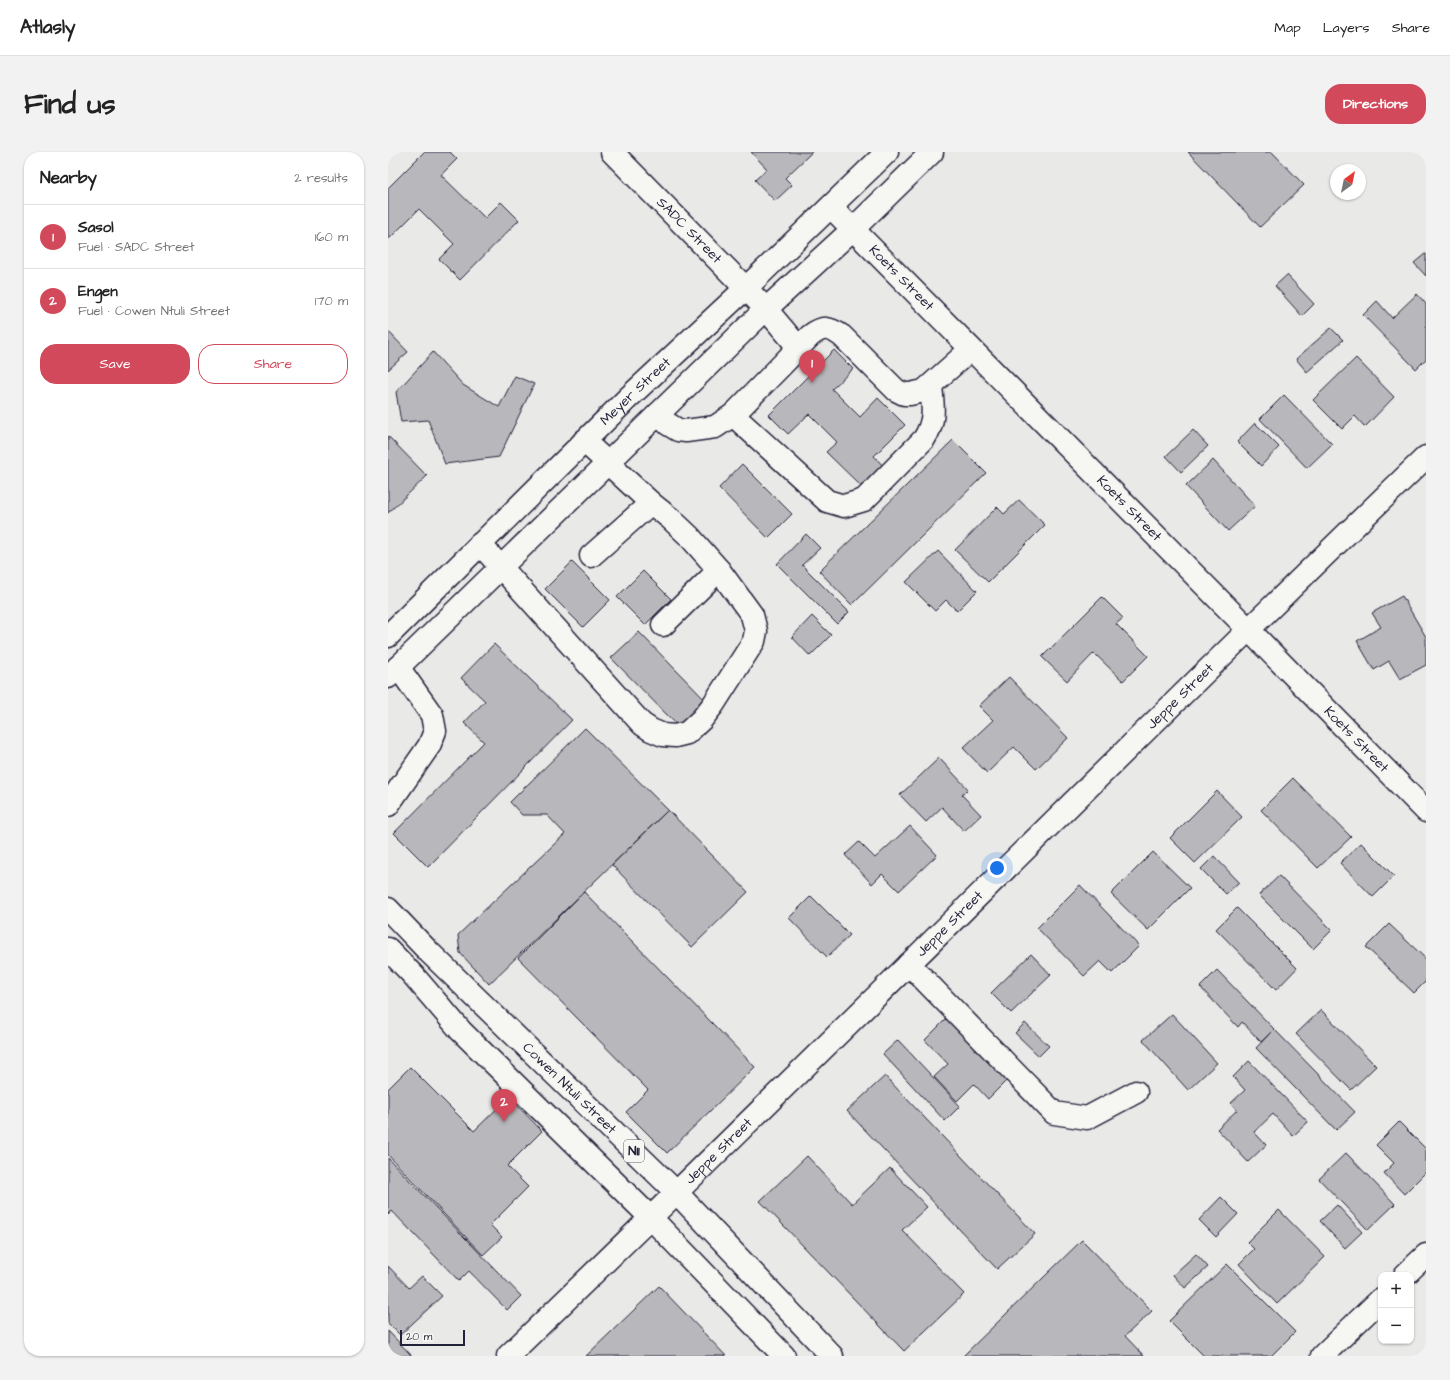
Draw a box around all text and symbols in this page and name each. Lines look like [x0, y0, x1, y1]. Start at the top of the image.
text: Atlasly [20, 14, 75, 41]
text: Map [1274, 18, 1301, 38]
text: Layers [1323, 18, 1370, 38]
text: Share [1392, 18, 1430, 38]
button: Directions [1325, 84, 1426, 124]
text: Find us [24, 85, 115, 124]
north arrow [1330, 164, 1366, 200]
text: Nearby [40, 166, 97, 190]
text: 2 results [294, 169, 348, 187]
street label: SADC Street [652, 193, 726, 268]
text: Sasol [78, 217, 114, 238]
text: 1 [52, 228, 54, 246]
text: 160 m [315, 228, 348, 246]
text: Fuel · SADC Street [78, 238, 195, 256]
street label: Koets Street [864, 241, 939, 316]
text: Engen [78, 281, 118, 302]
text: 2 [49, 292, 57, 310]
text: 170 m [315, 292, 348, 310]
text: Fuel · Cowen Ntuli Street [78, 302, 230, 320]
button: Save [40, 344, 190, 384]
button: Share [198, 344, 348, 384]
pin: 1 [799, 350, 825, 383]
street label: Meyer Street [596, 353, 676, 430]
street label: Koets Street [1092, 471, 1166, 546]
street label: Jeppe Street [1142, 658, 1219, 734]
street label: Koets Street [1319, 702, 1393, 777]
your location [987, 858, 1007, 878]
street label: Jeppe Street [912, 886, 988, 962]
street label: Cowen Ntuli Street [518, 1038, 621, 1139]
pin: 2 [491, 1089, 517, 1122]
street label: Jeppe Street [681, 1113, 757, 1189]
road number: N11 [624, 1140, 644, 1162]
map controls [1378, 1272, 1414, 1344]
button: + [1378, 1272, 1414, 1308]
button: − [1378, 1308, 1414, 1344]
scale bar [400, 1328, 465, 1347]
text: 20 m [406, 1329, 432, 1344]

